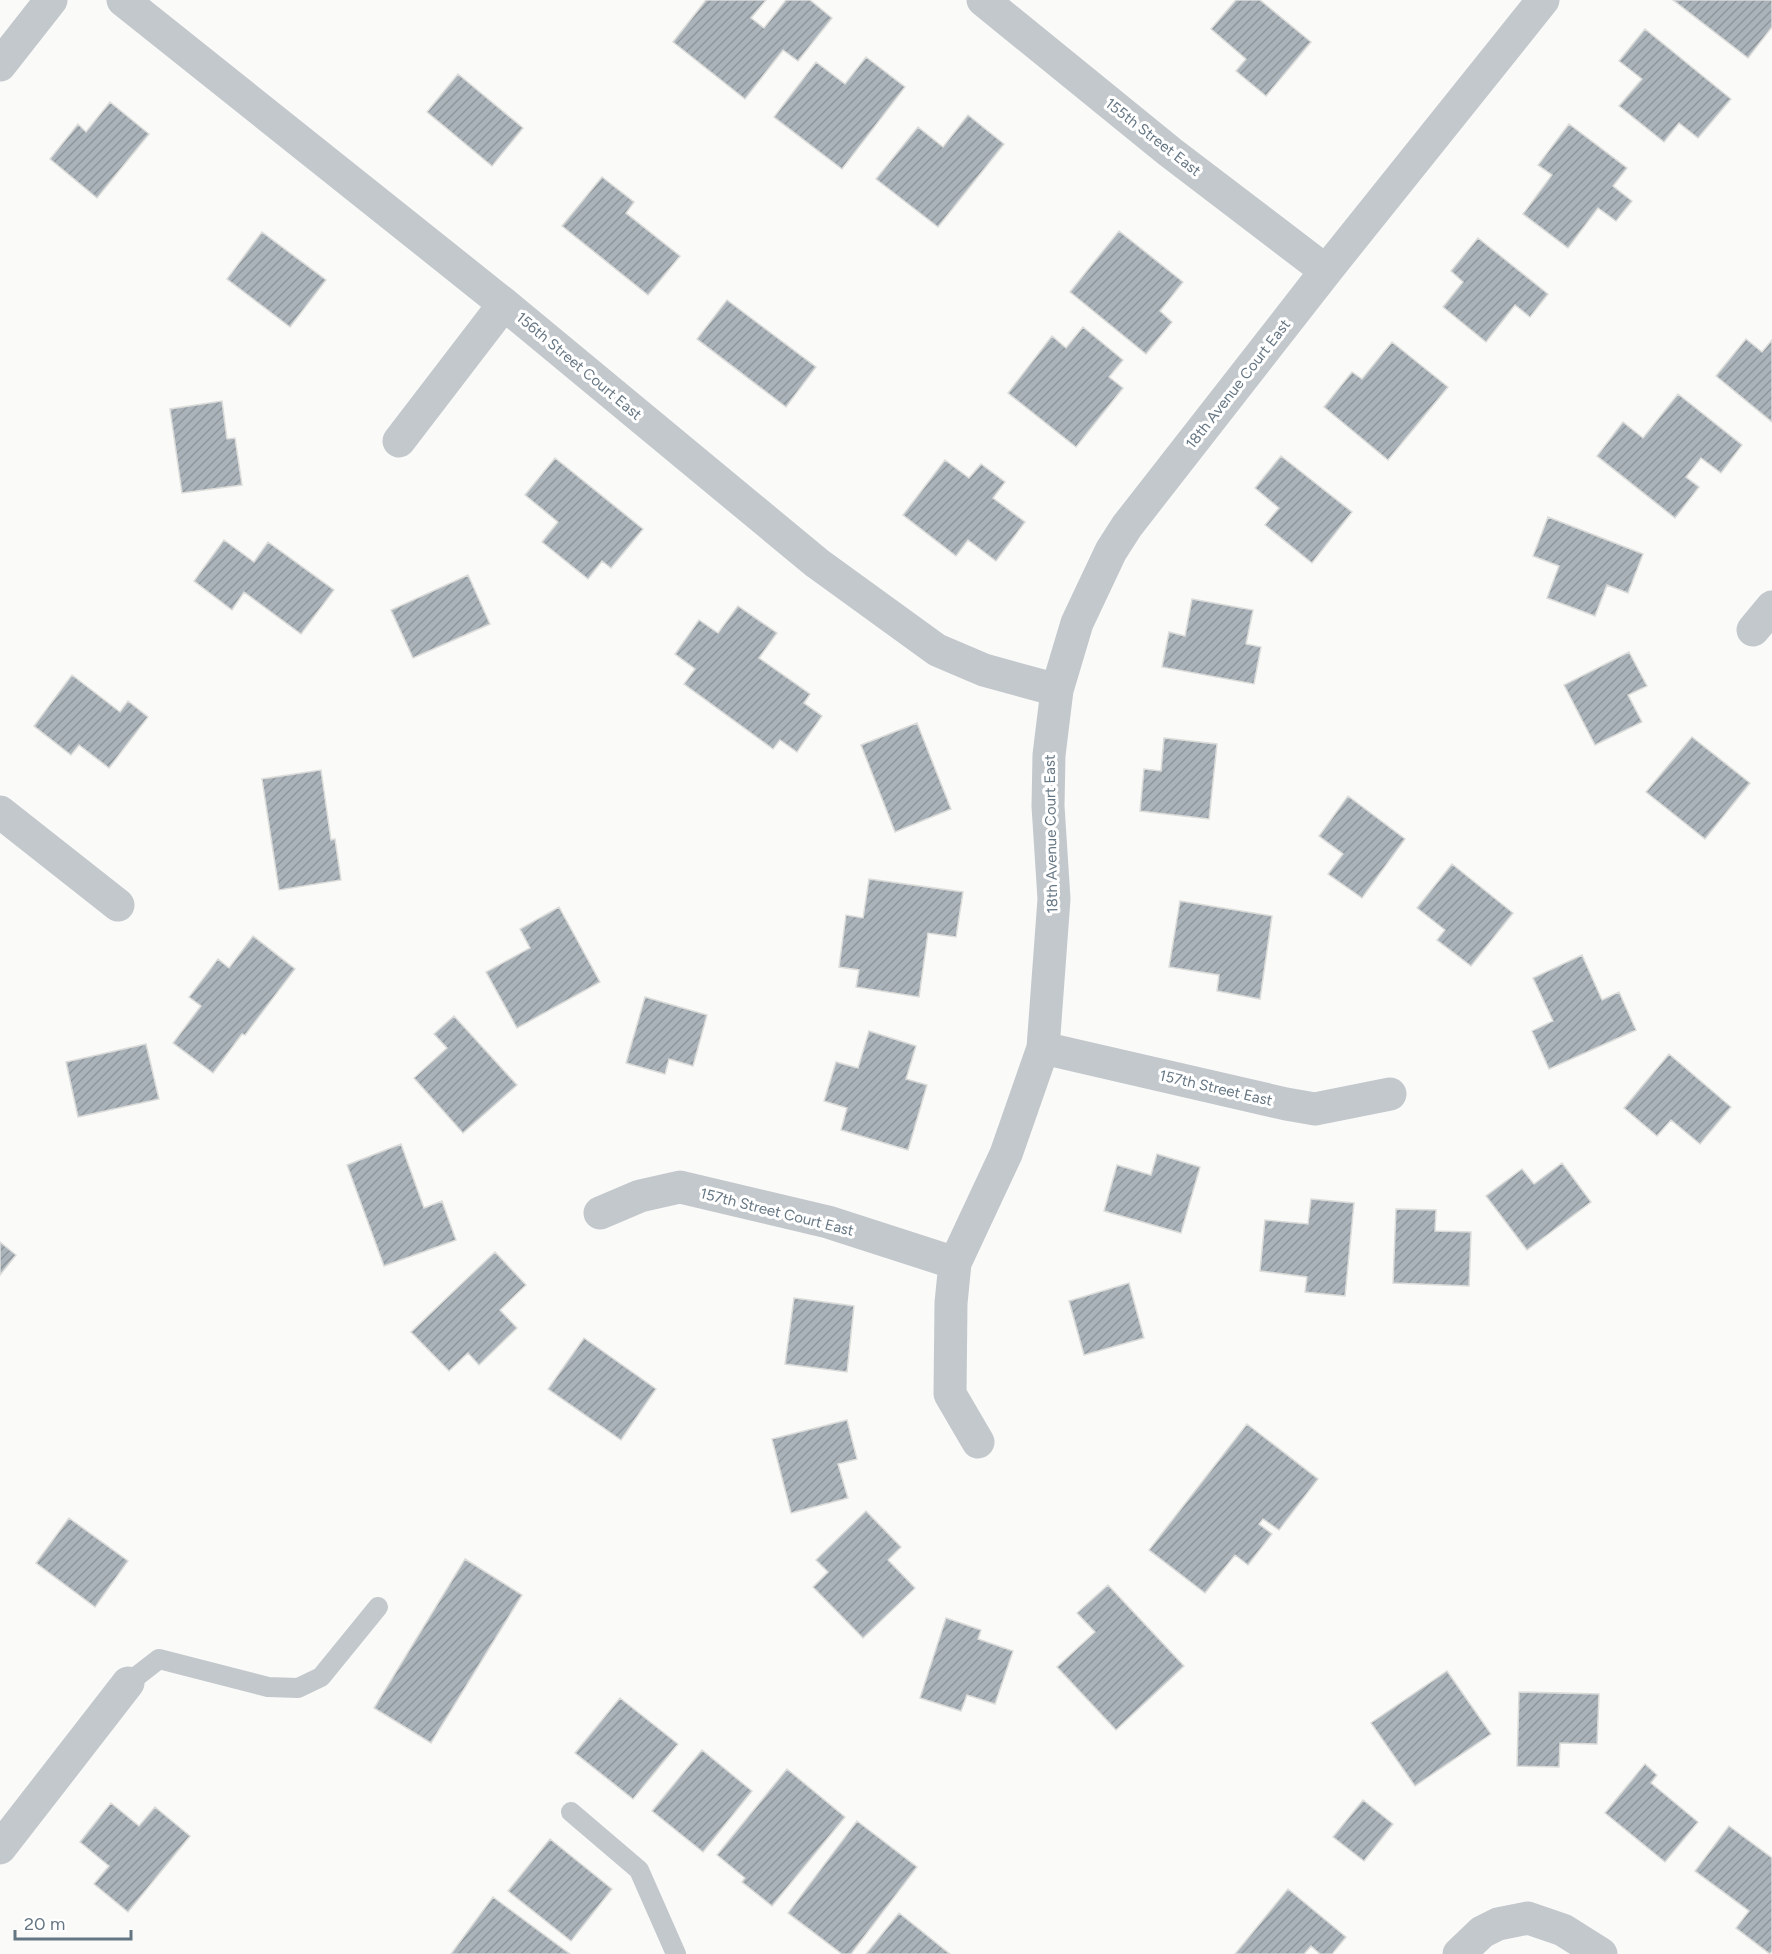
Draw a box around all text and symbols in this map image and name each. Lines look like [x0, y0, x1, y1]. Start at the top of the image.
street label: 155th Street East [1102, 94, 1205, 180]
street label: 156th Street Court East [513, 308, 646, 424]
street label: 18th Avenue Court East [1182, 316, 1294, 452]
street label: 18th Avenue Court East [1041, 754, 1061, 914]
street label: 157th Street East [1158, 1066, 1275, 1110]
street label: 157th Street Court East [698, 1184, 856, 1240]
scale bar [15, 1903, 130, 1941]
text: 20 m [24, 1913, 65, 1935]

